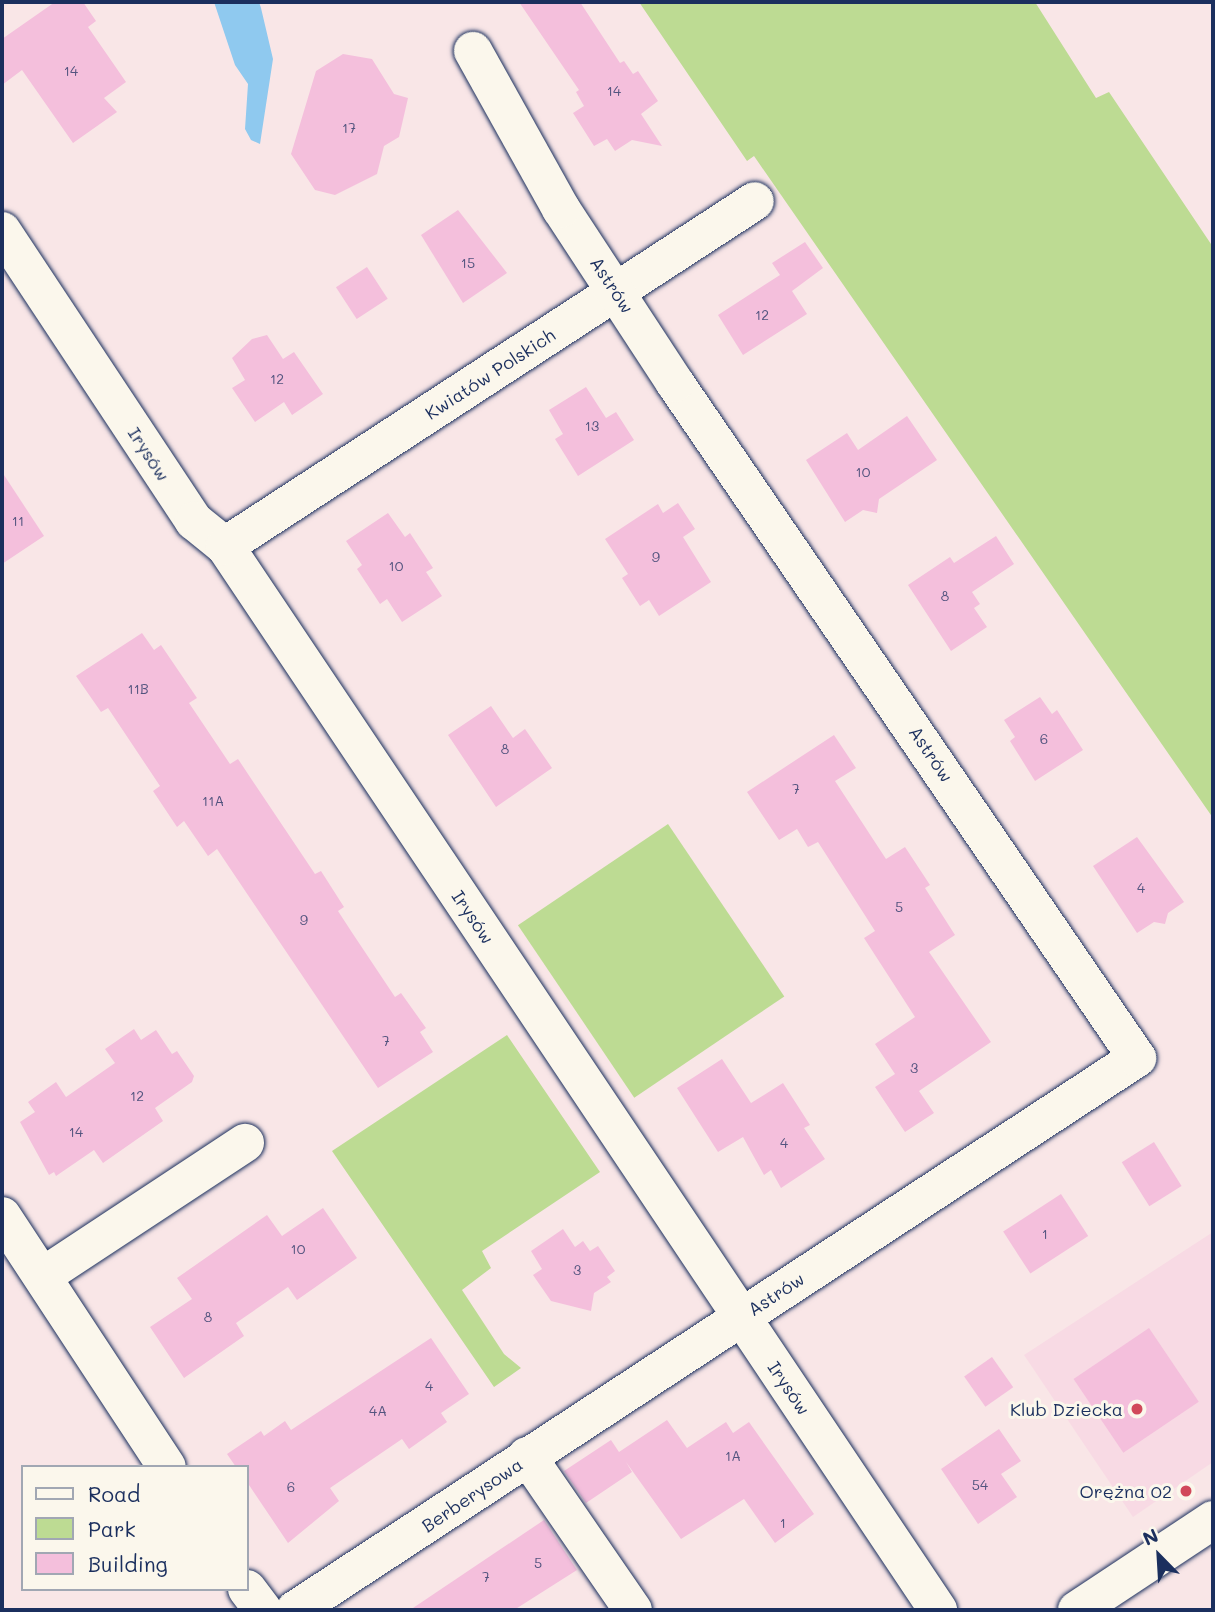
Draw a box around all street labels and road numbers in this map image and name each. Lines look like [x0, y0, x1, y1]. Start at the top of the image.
street label: Astrów [586, 253, 638, 317]
street label: Kwiatów Polskich [421, 324, 559, 424]
street label: Irysów [124, 423, 174, 485]
street label: Astrów [904, 722, 958, 786]
street label: Irysów [447, 886, 499, 948]
street label: Astrów [744, 1268, 808, 1320]
street label: Irysów [763, 1357, 815, 1419]
street label: Berberysowa [417, 1453, 527, 1537]

